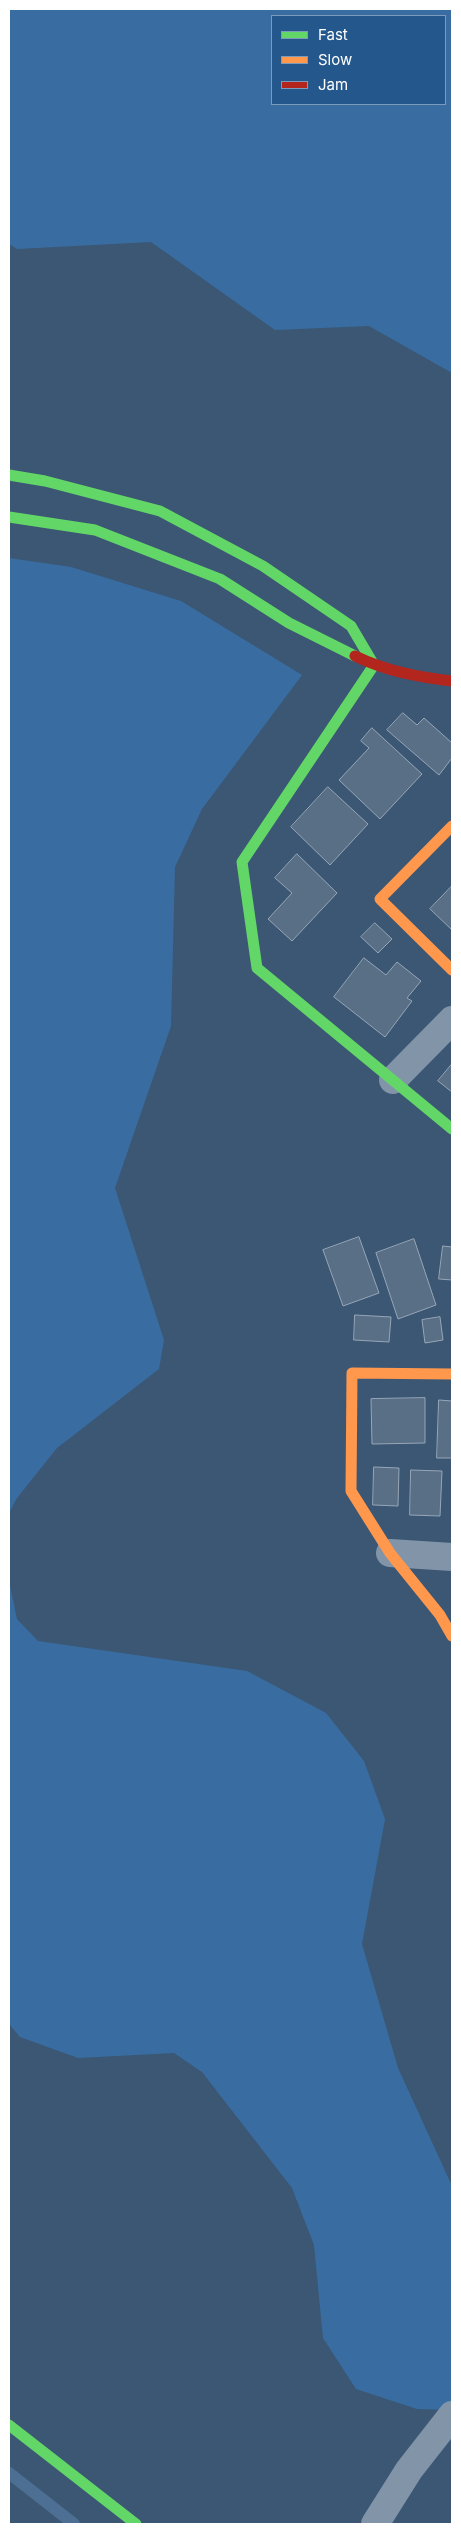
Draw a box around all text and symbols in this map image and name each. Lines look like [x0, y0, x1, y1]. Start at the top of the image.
legend [271, 15, 446, 105]
text: Fast [318, 25, 348, 44]
text: Slow [318, 50, 352, 69]
text: Jam [318, 75, 348, 94]

